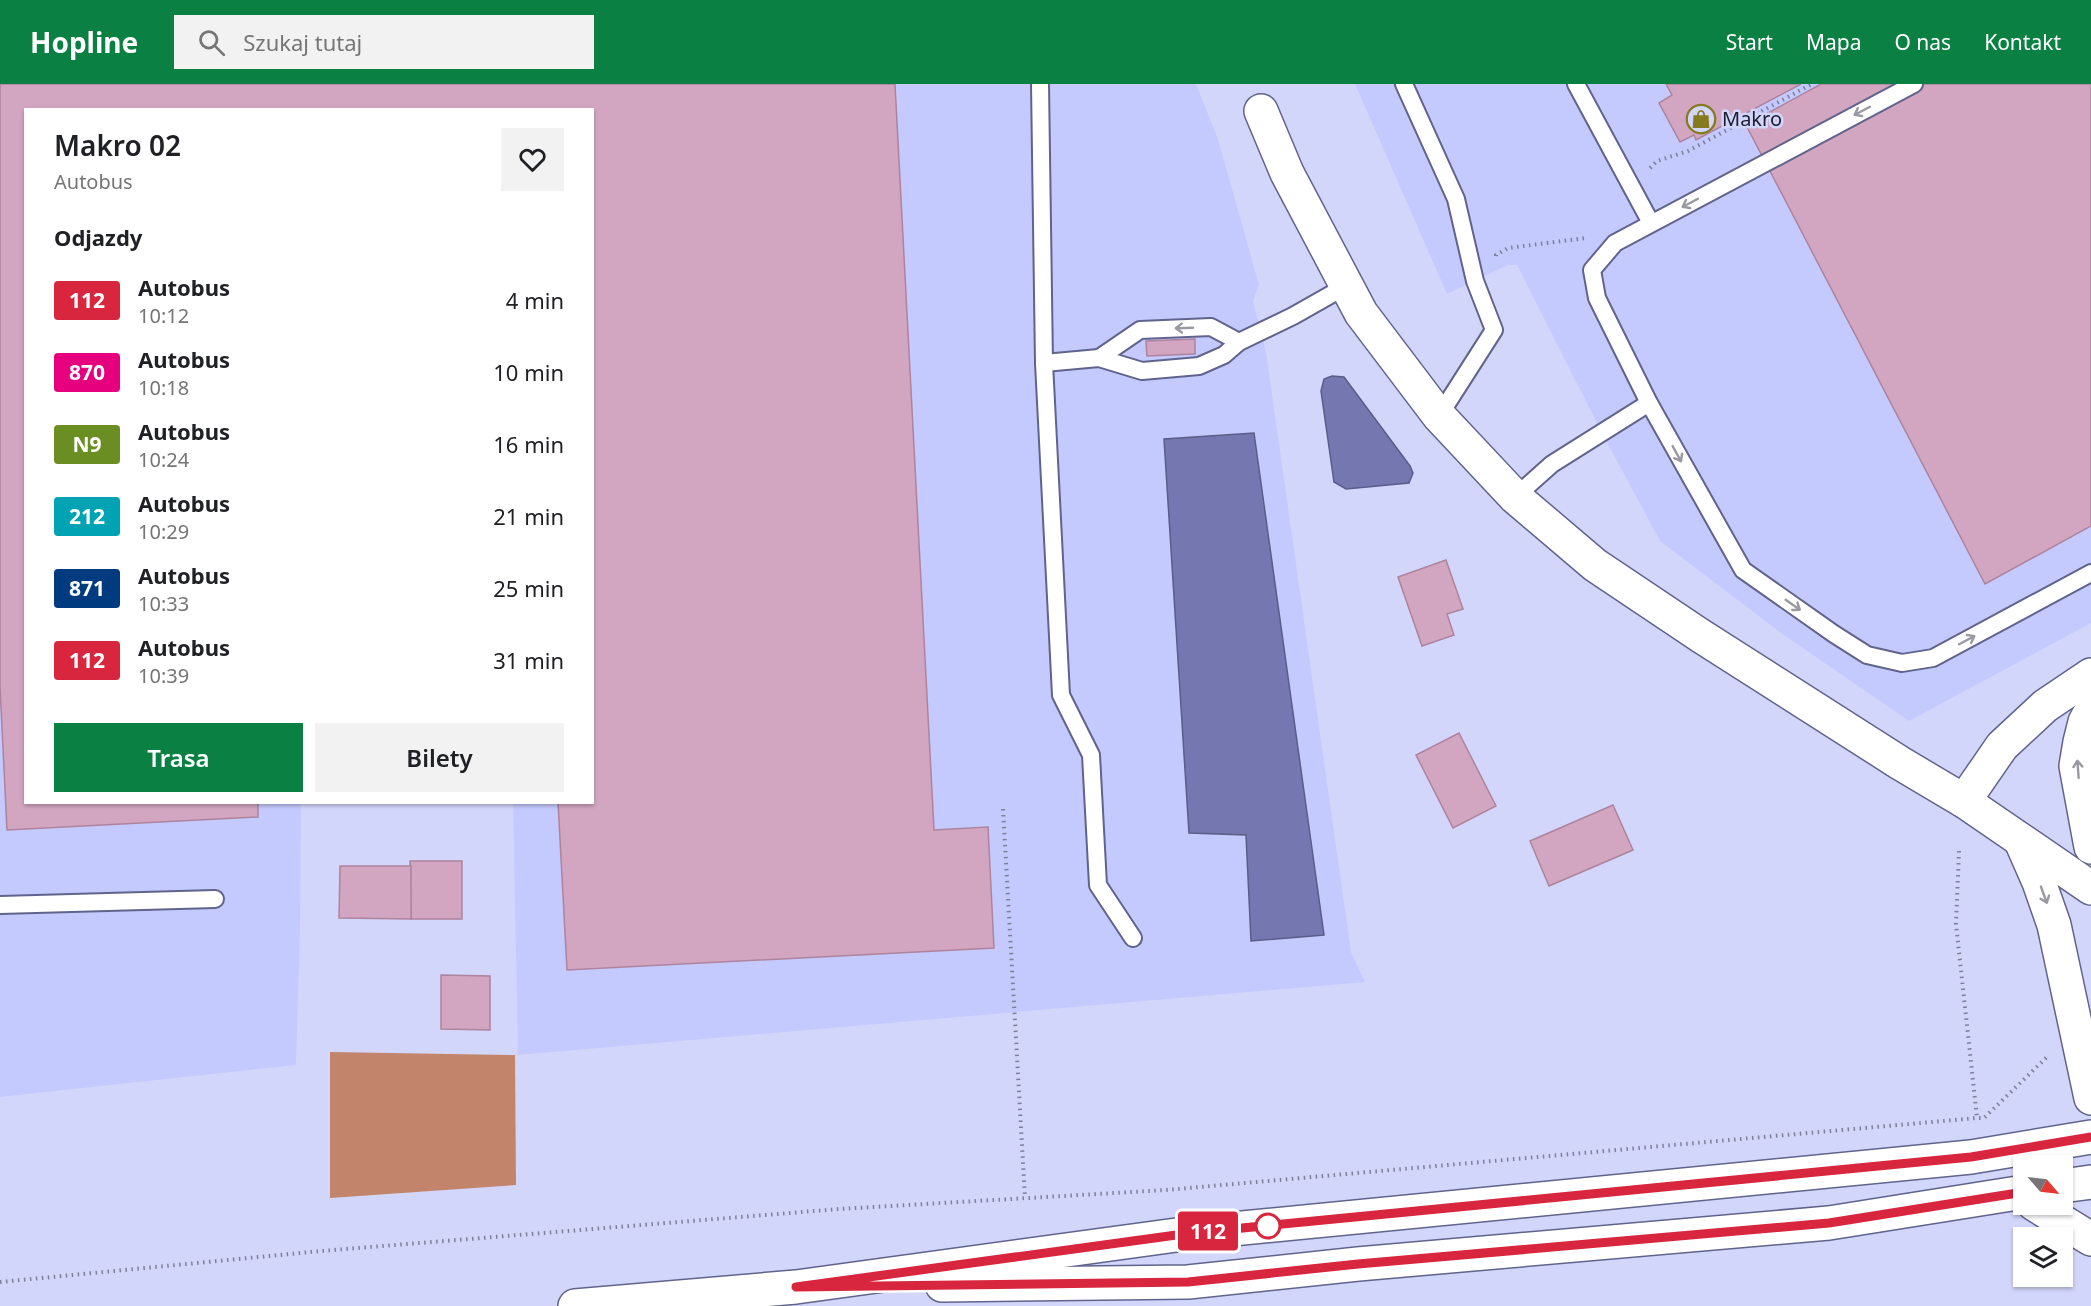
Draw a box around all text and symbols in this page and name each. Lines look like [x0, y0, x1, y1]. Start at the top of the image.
search box [174, 15, 594, 69]
text: Hopline [30, 23, 138, 61]
icon: search [195, 26, 228, 59]
text: Szukaj tutaj [243, 27, 362, 57]
text: Start [1726, 28, 1773, 56]
text: Mapa [1806, 28, 1861, 56]
text: O nas [1894, 28, 1951, 56]
text: Kontakt [1984, 28, 2061, 56]
shop icon: Makro [1685, 103, 1717, 135]
place label: Makro [1722, 105, 1782, 132]
one-way arrow [1853, 106, 1871, 118]
text: Makro 02 [54, 126, 181, 164]
button: heart [501, 128, 564, 191]
text: Autobus [54, 168, 133, 195]
one-way arrow [1681, 197, 1699, 209]
text: Odjazdy [54, 222, 142, 252]
text: Autobus [138, 272, 230, 302]
text: 4 min [506, 285, 564, 315]
text: 112 [69, 286, 105, 314]
text: 10:12 [138, 302, 189, 329]
one-way arrow [1174, 323, 1194, 334]
text: Autobus [138, 344, 230, 374]
text: 10 min [493, 357, 564, 387]
text: 870 [69, 358, 105, 386]
text: 10:18 [138, 374, 189, 401]
text: Autobus [138, 416, 230, 446]
text: 16 min [493, 429, 564, 459]
text: N9 [72, 430, 102, 458]
one-way arrow [1671, 445, 1683, 462]
text: 10:24 [138, 446, 189, 473]
text: Autobus [138, 488, 230, 518]
text: 21 min [493, 501, 564, 531]
text: 212 [69, 502, 105, 530]
text: 10:29 [138, 518, 189, 545]
text: Autobus [138, 560, 230, 590]
text: 25 min [493, 573, 564, 603]
text: 871 [69, 574, 105, 602]
text: 10:33 [138, 590, 189, 617]
one-way arrow [1785, 599, 1801, 611]
text: Autobus [138, 632, 230, 662]
one-way arrow [1958, 634, 1975, 646]
text: 31 min [493, 645, 564, 675]
text: 112 [69, 646, 105, 674]
text: 10:39 [138, 662, 189, 689]
button: Trasa [54, 723, 303, 792]
button: Bilety [315, 723, 564, 792]
one-way arrow [2072, 759, 2083, 779]
one-way arrow [2039, 885, 2050, 904]
north arrow [2013, 1155, 2073, 1215]
map controls [2013, 1155, 2073, 1287]
line badge: 112 [1174, 1212, 1242, 1250]
unlabelled marker [1255, 1213, 1281, 1239]
text: 112 [1190, 1217, 1226, 1245]
button: layers [2013, 1227, 2073, 1287]

